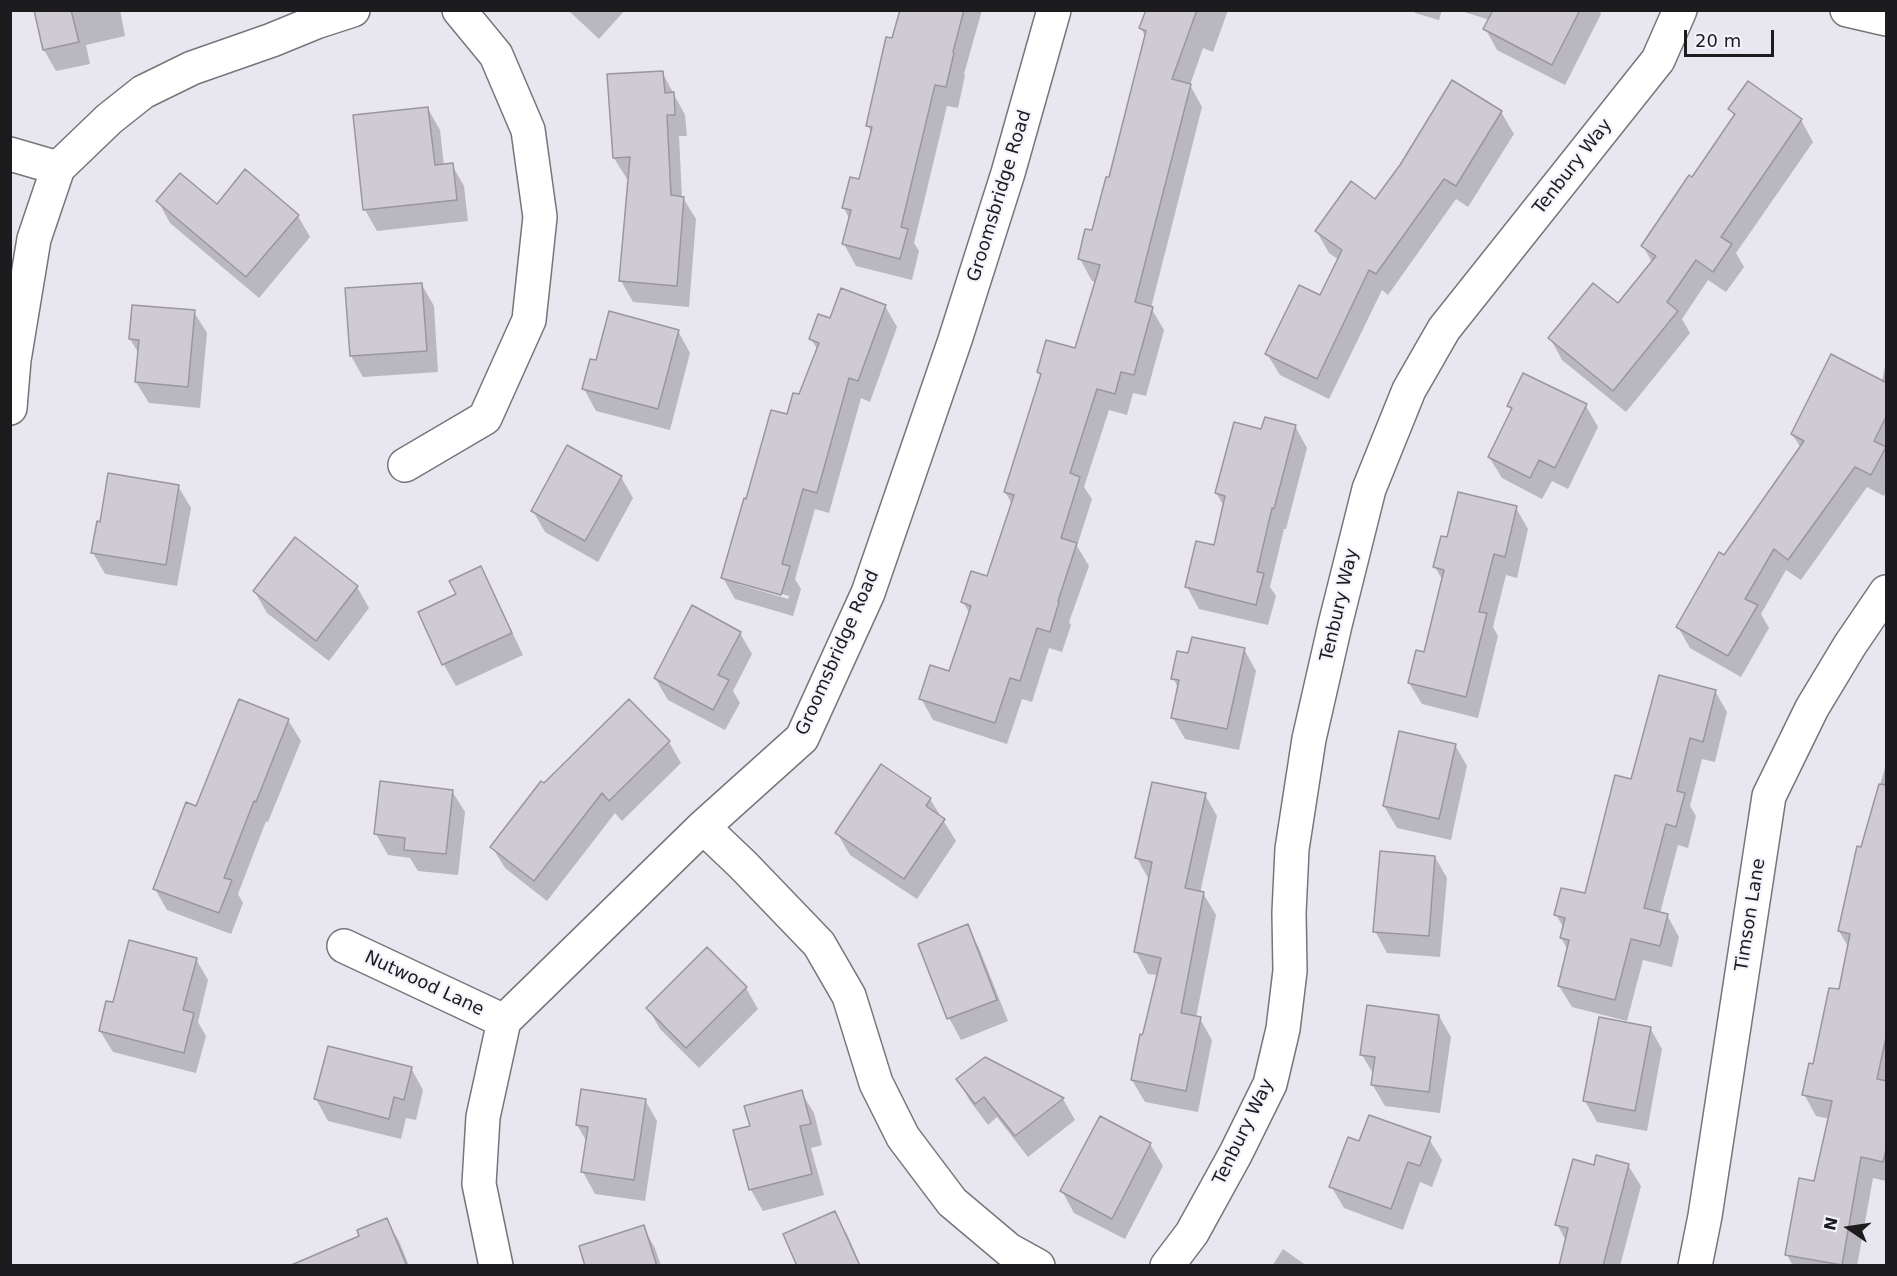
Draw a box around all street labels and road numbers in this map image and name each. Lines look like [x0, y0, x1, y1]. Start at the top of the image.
street label: Groomsbridge Road [964, 107, 1036, 285]
street label: Tenbury Way [1529, 115, 1617, 219]
street label: Tenbury Way [1317, 546, 1363, 664]
street label: Groomsbridge Road [792, 567, 884, 739]
street label: Timson Lane [1731, 857, 1771, 973]
street label: Nutwood Lane [361, 947, 487, 1021]
street label: Tenbury Way [1209, 1075, 1279, 1189]

